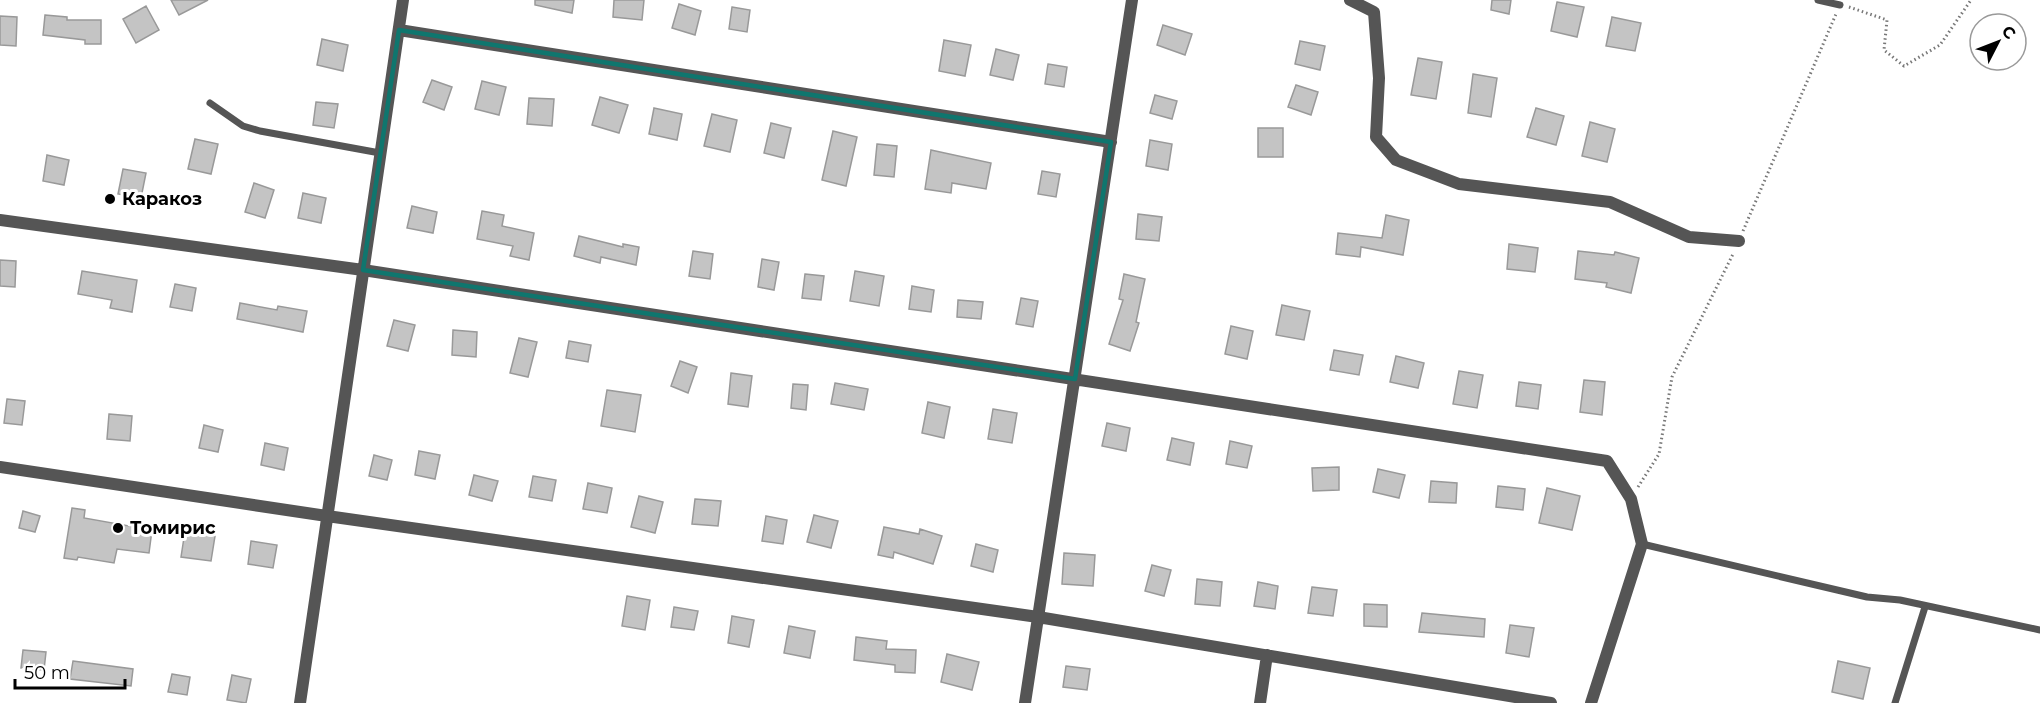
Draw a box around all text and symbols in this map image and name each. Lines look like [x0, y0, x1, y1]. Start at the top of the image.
north arrow [1968, 12, 2028, 72]
text: С [1998, 22, 2020, 43]
place label: Каракоз [122, 188, 202, 210]
marker: Каракоз [103, 192, 117, 206]
place label: Томирис [130, 517, 216, 539]
marker: Томирис [111, 521, 125, 535]
scale bar [15, 652, 124, 690]
text: 50 m [24, 662, 70, 684]

